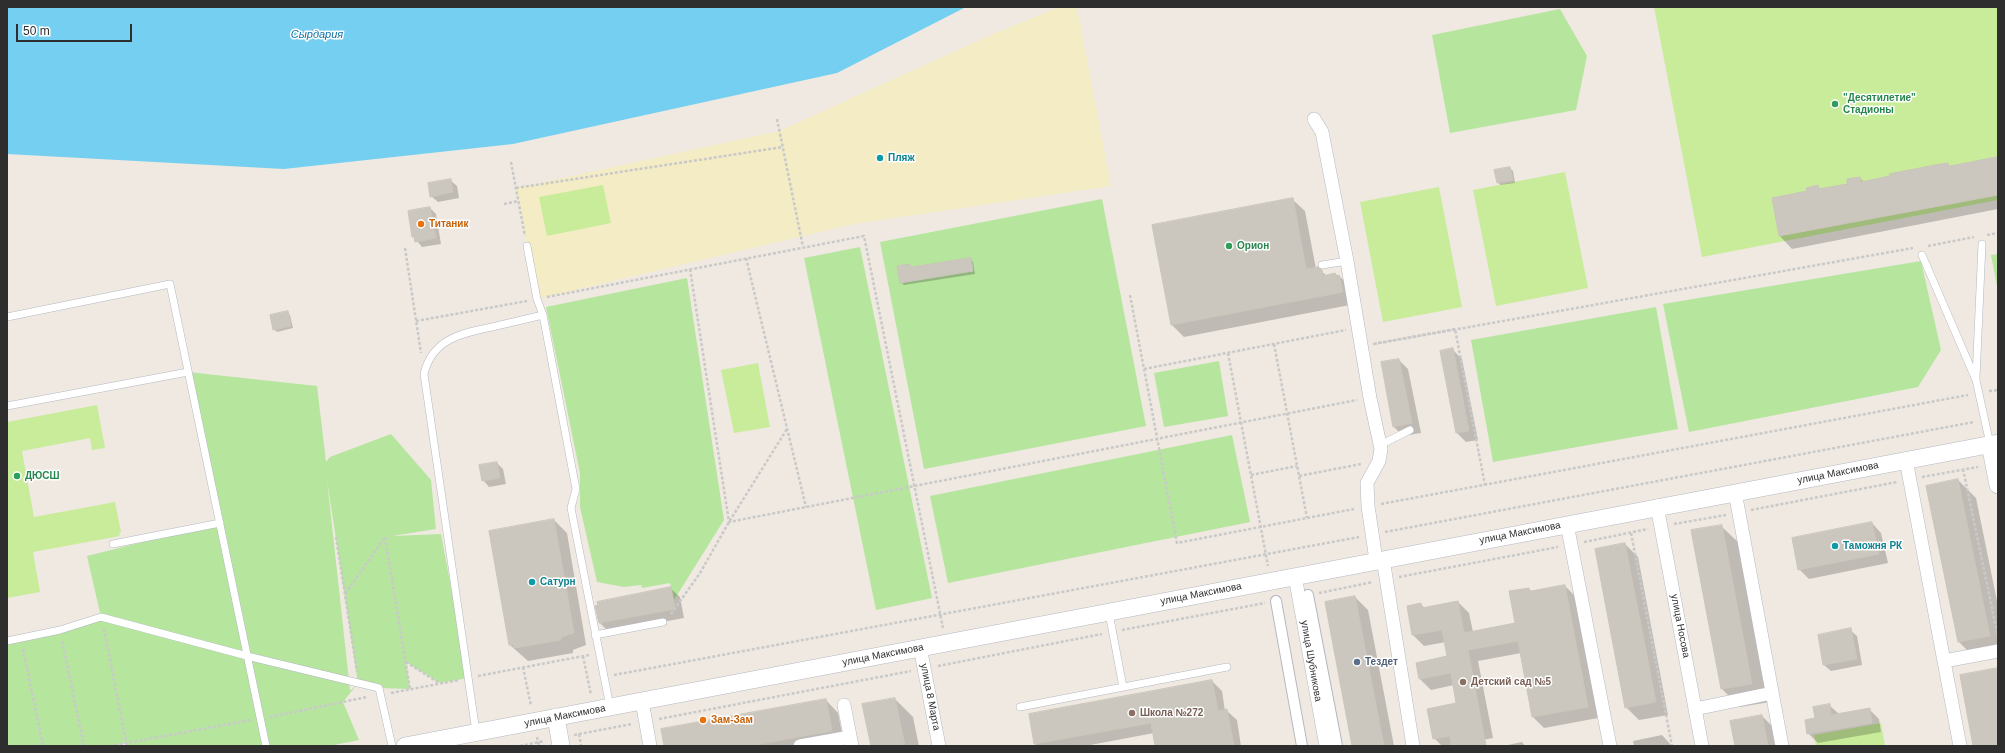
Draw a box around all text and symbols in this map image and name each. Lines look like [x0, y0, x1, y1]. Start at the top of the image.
scale bar [18, 16, 134, 42]
text: 50 m [23, 24, 50, 38]
water label: Сырдария [291, 28, 343, 42]
place label: "Десятилетие" Стадионы [1843, 92, 1916, 116]
marker: "Десятилетие" Стадионы [1830, 99, 1840, 109]
place label: Пляж [888, 152, 914, 164]
marker: Пляж [875, 153, 885, 163]
place label: Титаник [429, 218, 469, 230]
marker: Титаник [416, 219, 426, 229]
place label: Орион [1237, 240, 1269, 252]
marker: Орион [1224, 241, 1234, 251]
street label: улица Максимова [1796, 459, 1880, 487]
place label: ДЮСШ [25, 470, 60, 482]
marker: ДЮСШ [12, 471, 22, 481]
street label: улица Максимова [1478, 519, 1562, 547]
place label: Таможня РК [1843, 540, 1902, 552]
marker: Таможня РК [1830, 541, 1840, 551]
place label: Сатурн [540, 576, 576, 588]
marker: Сатурн [527, 577, 537, 587]
street label: улица Максимова [1159, 580, 1243, 608]
street label: улица Носова [1668, 593, 1692, 659]
street label: улица Шубникова [1298, 619, 1324, 703]
street label: улица Максимова [841, 641, 925, 669]
place label: Тездет [1365, 656, 1398, 668]
marker: Тездет [1352, 657, 1362, 667]
street label: улица 8 Марта [918, 662, 942, 732]
place label: Детский сад №5 [1471, 676, 1551, 688]
marker: Детский сад №5 [1458, 677, 1468, 687]
street label: улица Максимова [523, 702, 607, 730]
place label: Школа №272 [1140, 707, 1203, 719]
marker: Школа №272 [1127, 708, 1137, 718]
place label: Зам-Зам [711, 714, 753, 726]
marker: Зам-Зам [698, 715, 708, 725]

